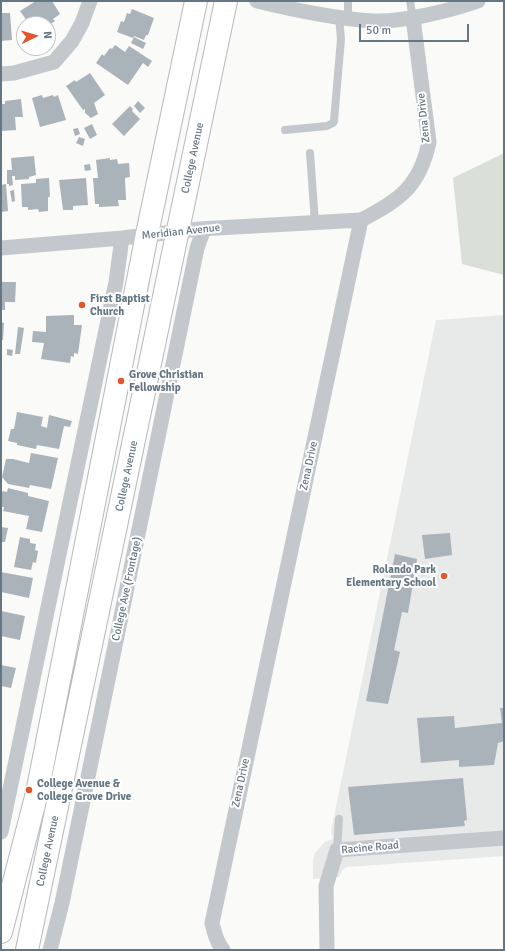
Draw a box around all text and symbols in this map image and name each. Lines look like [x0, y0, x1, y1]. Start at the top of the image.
north arrow [16, 16, 56, 56]
scale bar [361, 16, 471, 42]
text: 50 m [366, 23, 391, 38]
text: N [41, 31, 54, 39]
street label: Zena Drive [415, 92, 433, 144]
street label: College Avenue [179, 121, 207, 195]
street label: Meridian Avenue [141, 221, 221, 243]
place label: First Baptist Church [90, 292, 150, 318]
marker: First Baptist Church [77, 300, 87, 310]
place label: Grove Christian Fellowship [129, 368, 204, 394]
marker: Grove Christian Fellowship [116, 376, 126, 386]
street label: College Avenue [113, 439, 141, 513]
street label: Zena Drive [297, 440, 321, 492]
street label: College Ave (Frontage) [110, 536, 144, 642]
place label: Rolando Park Elementary School [346, 563, 436, 589]
marker: Rolando Park Elementary School [439, 571, 449, 581]
street label: Zena Drive [229, 757, 253, 809]
place label: College Avenue & College Grove Drive [37, 777, 131, 803]
marker: College Avenue & College Grove Drive [24, 785, 34, 795]
street label: College Avenue [34, 814, 62, 888]
street label: Racine Road [341, 839, 399, 857]

